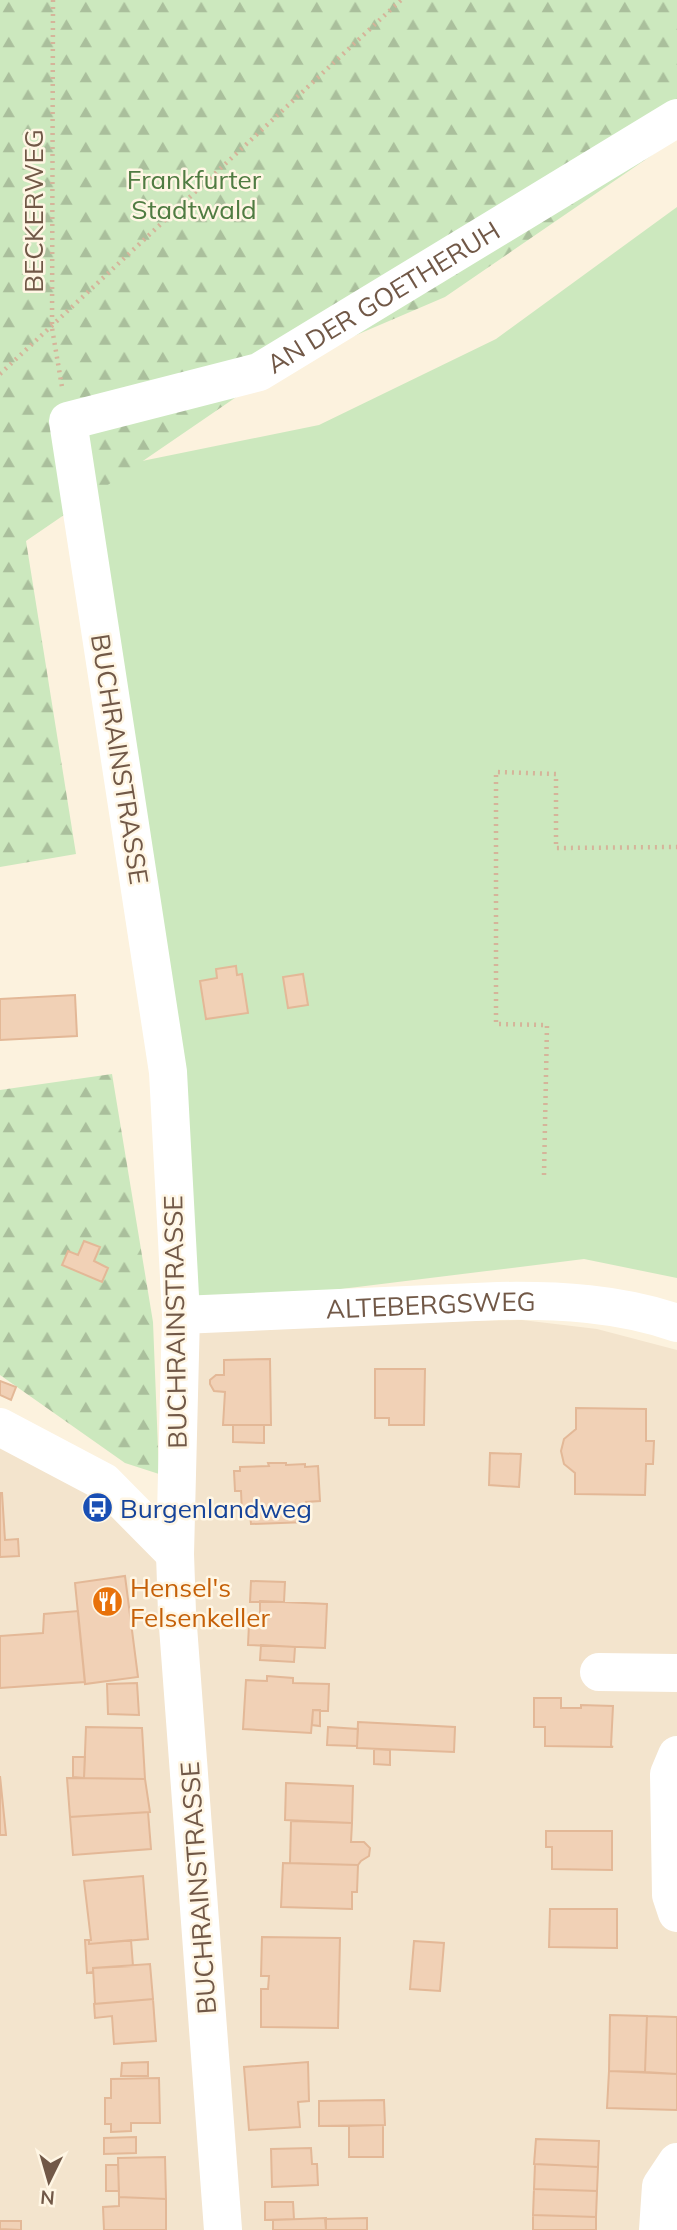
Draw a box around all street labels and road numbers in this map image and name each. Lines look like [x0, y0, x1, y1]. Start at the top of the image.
street label: BECKERWEG [17, 129, 50, 293]
street label: AN DER GOETHERUH [260, 213, 505, 380]
street label: BUCHRAINSTRASSE [84, 631, 156, 887]
street label: BUCHRAINSTRASSE [156, 1195, 194, 1449]
street label: ALTEBERGSWEG [325, 1284, 536, 1325]
street label: BUCHRAINSTRASSE [173, 1761, 223, 2015]

